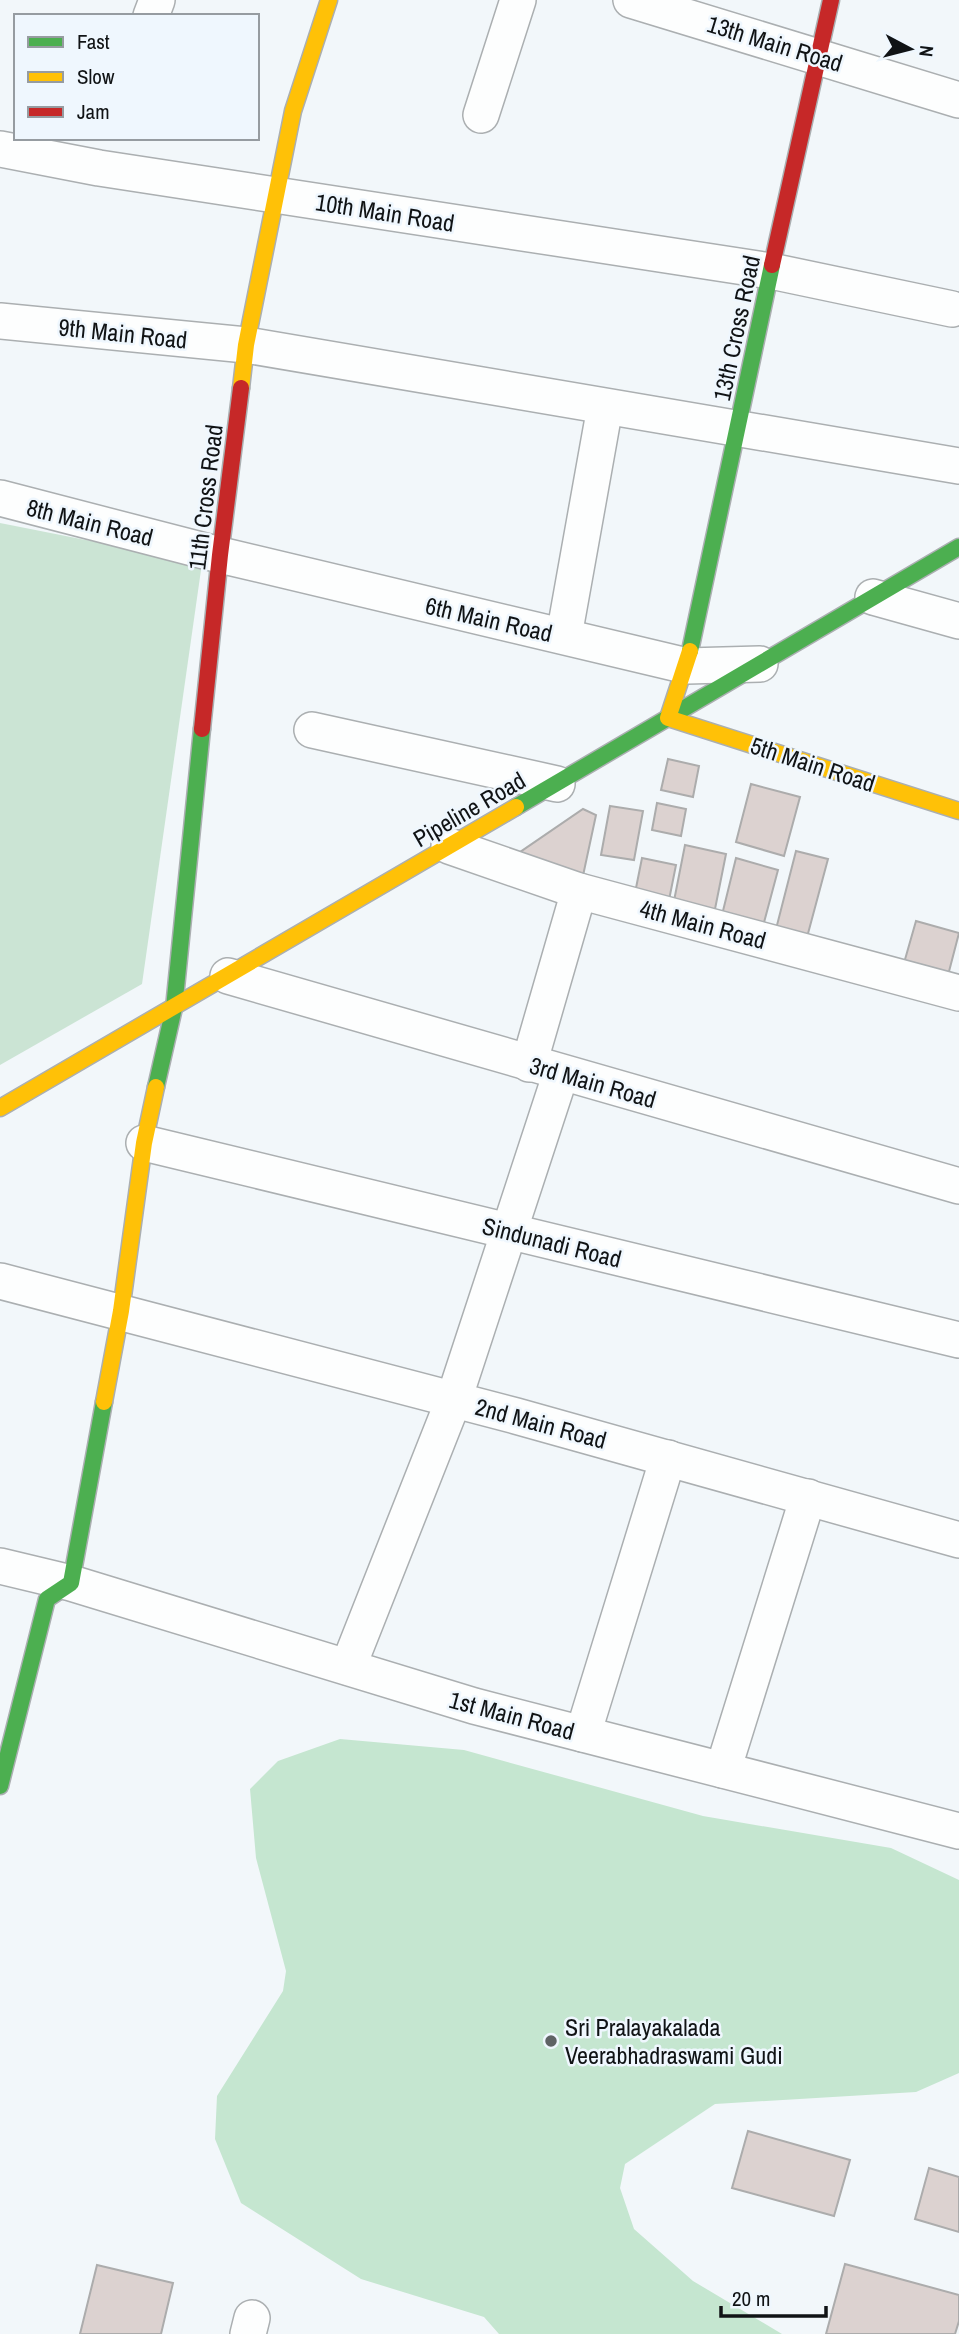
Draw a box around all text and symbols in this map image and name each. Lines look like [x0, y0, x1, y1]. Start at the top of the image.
street label: 13th Main Road [703, 7, 847, 79]
legend [14, 14, 259, 140]
north arrow [875, 14, 945, 84]
text: Fast [77, 27, 110, 56]
text: N [913, 44, 940, 58]
text: Slow [77, 62, 115, 91]
text: Jam [77, 97, 110, 126]
street label: 10th Main Road [313, 185, 457, 239]
street label: 13th Cross Road [705, 252, 767, 404]
street label: 9th Main Road [57, 310, 189, 356]
street label: 11th Cross Road [180, 422, 230, 572]
street label: 8th Main Road [23, 491, 157, 553]
street label: 6th Main Road [423, 589, 555, 649]
street label: 5th Main Road [747, 729, 879, 799]
street label: Pipeline Road [407, 764, 531, 854]
street label: 4th Main Road [637, 892, 769, 956]
street label: 3rd Main Road [526, 1049, 660, 1115]
street label: Sindunadi Road [479, 1209, 625, 1275]
street label: 2nd Main Road [472, 1390, 610, 1456]
street label: 1st Main Road [446, 1683, 578, 1747]
place label: Sri Pralayakalada Veerabhadraswami Gudi [565, 2011, 783, 2071]
marker: Sri Pralayakalada Veerabhadraswami Gudi [543, 2033, 559, 2049]
scale bar [721, 2274, 826, 2318]
text: 20 m [732, 2284, 770, 2313]

